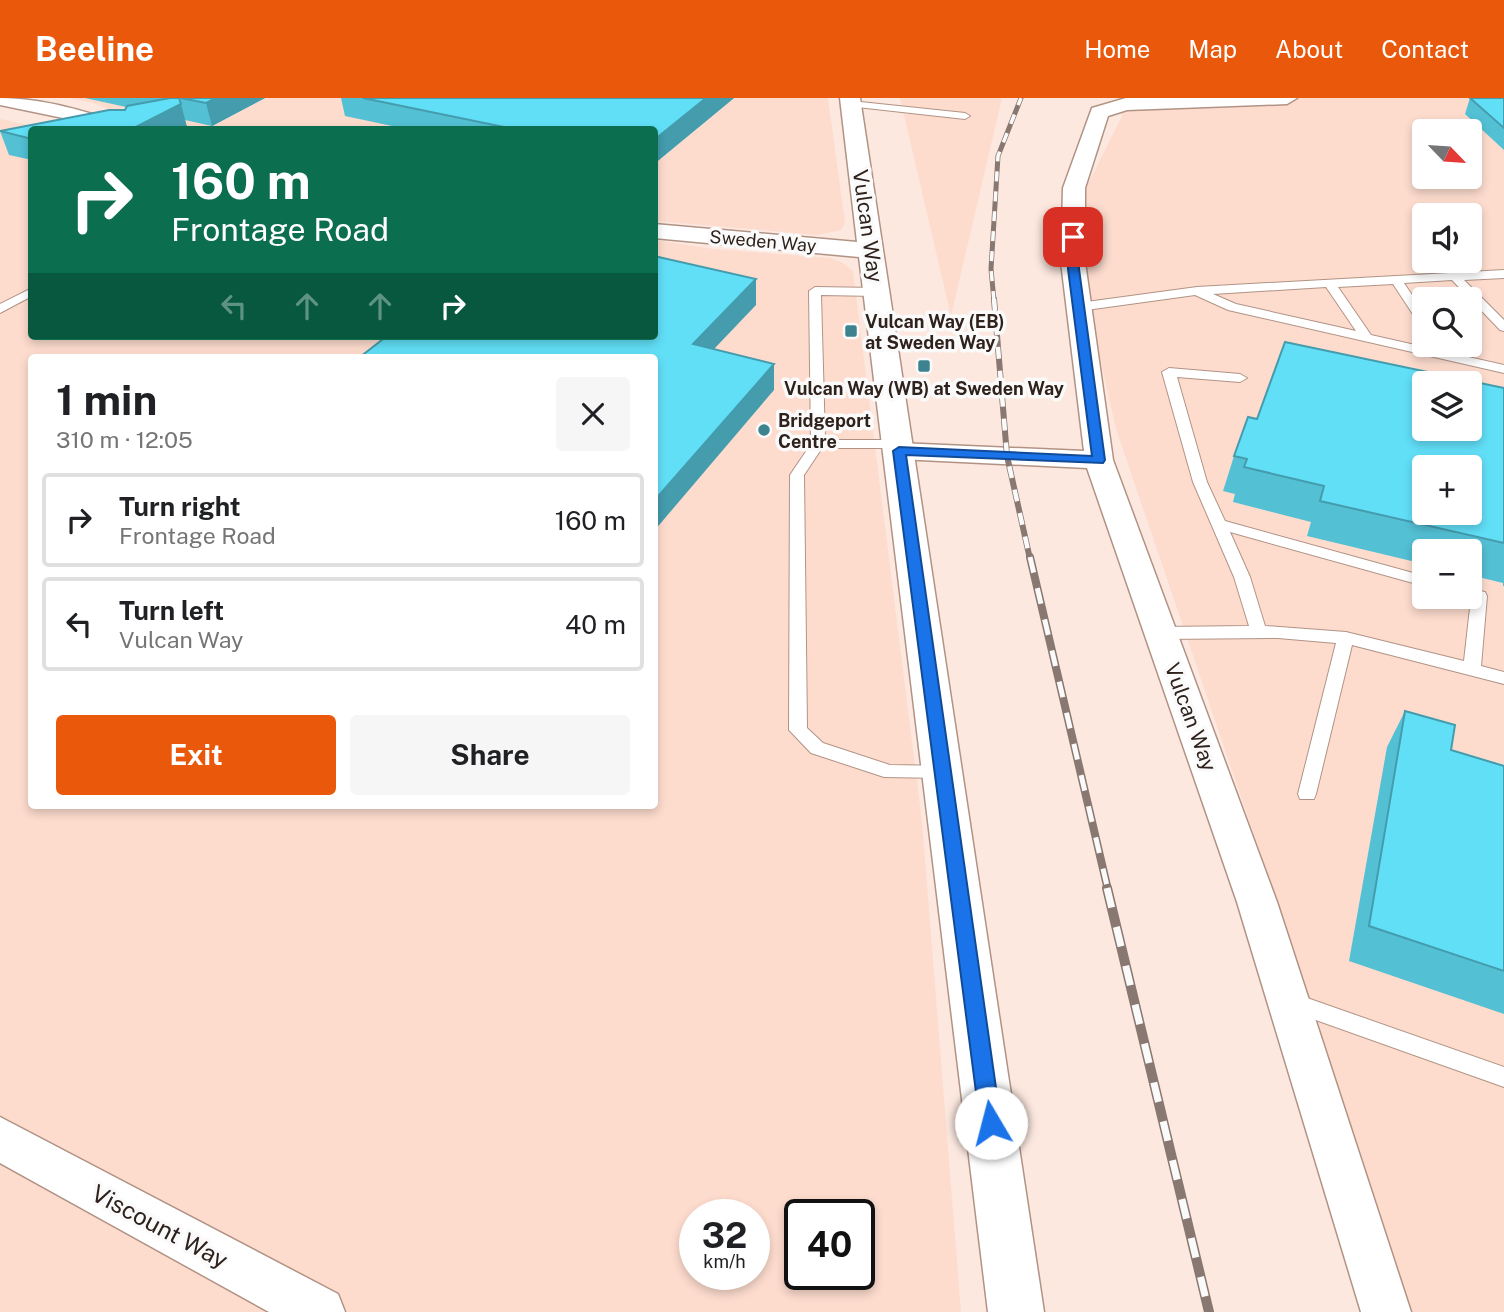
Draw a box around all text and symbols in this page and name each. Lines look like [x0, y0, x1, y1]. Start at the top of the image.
text: Beeline [35, 30, 154, 68]
text: Home [1084, 35, 1150, 63]
text: Map [1188, 35, 1237, 63]
text: About [1275, 35, 1343, 63]
text: Contact [1381, 35, 1469, 63]
north arrow [1412, 119, 1482, 189]
map controls [1412, 119, 1482, 609]
text: 160 m [171, 152, 311, 210]
icon: right [56, 154, 147, 245]
street label: Vulcan Way [848, 168, 888, 284]
button: sound [1412, 203, 1482, 273]
pin [1043, 207, 1103, 267]
text: Frontage Road [171, 211, 389, 248]
icon: arrive [1054, 218, 1092, 256]
street label: Sweden Way [709, 226, 818, 256]
icon: left [215, 287, 253, 325]
icon: ahead [288, 287, 326, 325]
icon: ahead [361, 287, 399, 325]
icon: right [434, 287, 472, 325]
button: search [1412, 287, 1482, 357]
place label: Vulcan Way (EB) at Sweden Way [865, 311, 1004, 353]
marker: Vulcan Way (EB) at Sweden Way [843, 323, 859, 339]
marker: Vulcan Way (WB) at Sweden Way [916, 358, 932, 374]
button: layers [1412, 371, 1482, 441]
text: 1 min [56, 375, 157, 424]
button: close [556, 377, 630, 451]
place label: Vulcan Way (WB) at Sweden Way [784, 378, 1064, 399]
place label: Bridgeport Centre [778, 410, 871, 452]
marker: Bridgeport Centre [756, 422, 772, 438]
text: 310 m · 12:05 [56, 426, 193, 453]
button: + [1412, 455, 1482, 525]
text: Turn right [119, 491, 241, 522]
icon: right [60, 501, 98, 539]
text: 160 m [555, 505, 626, 536]
text: Frontage Road [119, 522, 276, 549]
button: − [1412, 539, 1482, 609]
text: Turn left [119, 595, 224, 626]
icon: left [60, 605, 98, 643]
text: 40 m [565, 609, 626, 640]
text: Vulcan Way [119, 626, 243, 653]
street label: Vulcan Way [1160, 659, 1222, 775]
button: Exit [56, 715, 336, 795]
button: Share [350, 715, 630, 795]
position arrow [954, 1086, 1028, 1160]
street label: Viscount Way [87, 1178, 233, 1274]
speed limit sign: 40 [784, 1199, 875, 1290]
text: 32 [702, 1215, 747, 1256]
text: km/h [703, 1251, 746, 1272]

